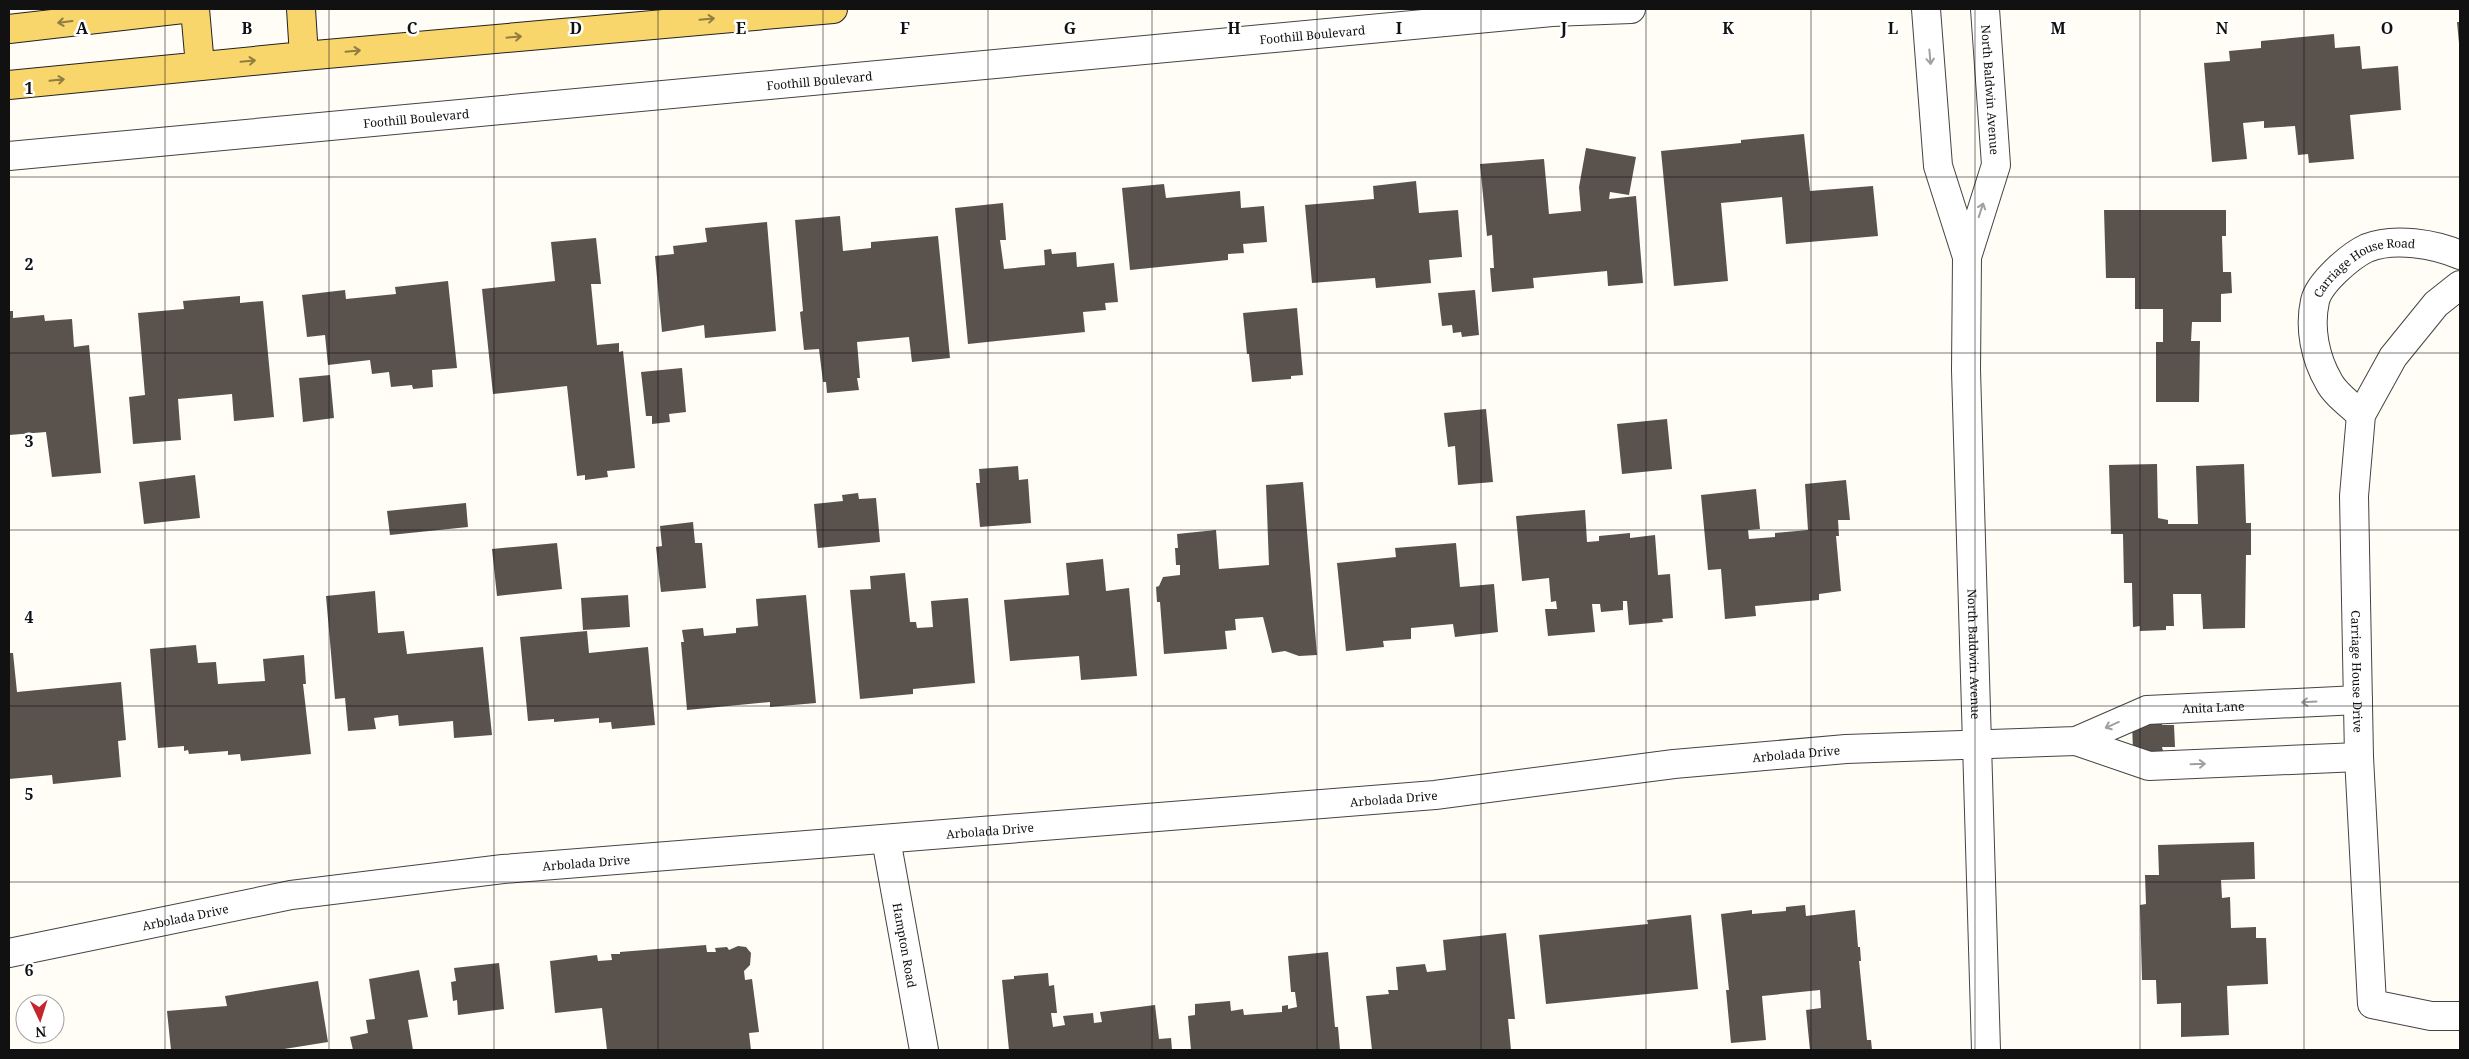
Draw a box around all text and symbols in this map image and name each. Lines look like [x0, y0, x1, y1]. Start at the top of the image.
one-way arrow [699, 15, 715, 24]
one-way arrow [57, 17, 73, 27]
text: A [76, 17, 89, 39]
text: B [242, 17, 253, 39]
text: C [407, 17, 418, 39]
text: D [570, 17, 582, 39]
text: E [736, 17, 746, 39]
text: F [900, 17, 910, 39]
text: G [1064, 17, 1076, 39]
text: H [1227, 17, 1241, 39]
text: I [1396, 17, 1402, 39]
text: J [1560, 17, 1568, 39]
text: K [1722, 17, 1734, 39]
text: L [1888, 17, 1898, 39]
text: M [2050, 17, 2066, 39]
text: N [2216, 17, 2229, 39]
text: O [2381, 17, 2393, 39]
street label: Foothill Boulevard [1259, 21, 1367, 48]
street label: North Baldwin Avenue [1978, 24, 2004, 155]
one-way arrow [506, 32, 522, 41]
one-way arrow [344, 46, 360, 56]
one-way arrow [1925, 49, 1934, 65]
one-way arrow [240, 56, 256, 66]
street label: Foothill Boulevard [766, 67, 874, 94]
one-way arrow [49, 75, 65, 85]
text: 1 [24, 77, 34, 99]
street label: Foothill Boulevard [363, 105, 470, 131]
one-way arrow [1977, 203, 1987, 219]
street label: Carriage House Road [2309, 234, 2417, 300]
text: 2 [24, 253, 34, 275]
text: 3 [24, 430, 34, 452]
street label: North Baldwin Avenue [1964, 589, 1985, 719]
text: 4 [24, 606, 34, 628]
street label: Carriage House Drive [2348, 610, 2367, 733]
street label: Anita Lane [2182, 697, 2245, 717]
one-way arrow [2301, 698, 2317, 707]
one-way arrow [2104, 721, 2119, 731]
street label: Arbolada Drive [1752, 741, 1841, 766]
one-way arrow [2190, 759, 2206, 769]
text: 5 [24, 783, 34, 805]
street label: Arbolada Drive [1349, 786, 1438, 810]
street label: Arbolada Drive [946, 818, 1034, 842]
street label: Arbolada Drive [542, 850, 631, 874]
street label: Arbolada Drive [141, 900, 230, 934]
street label: Hampton Road [889, 901, 921, 990]
text: 6 [24, 959, 34, 981]
north arrow [15, 994, 65, 1044]
text: N [35, 1023, 47, 1042]

